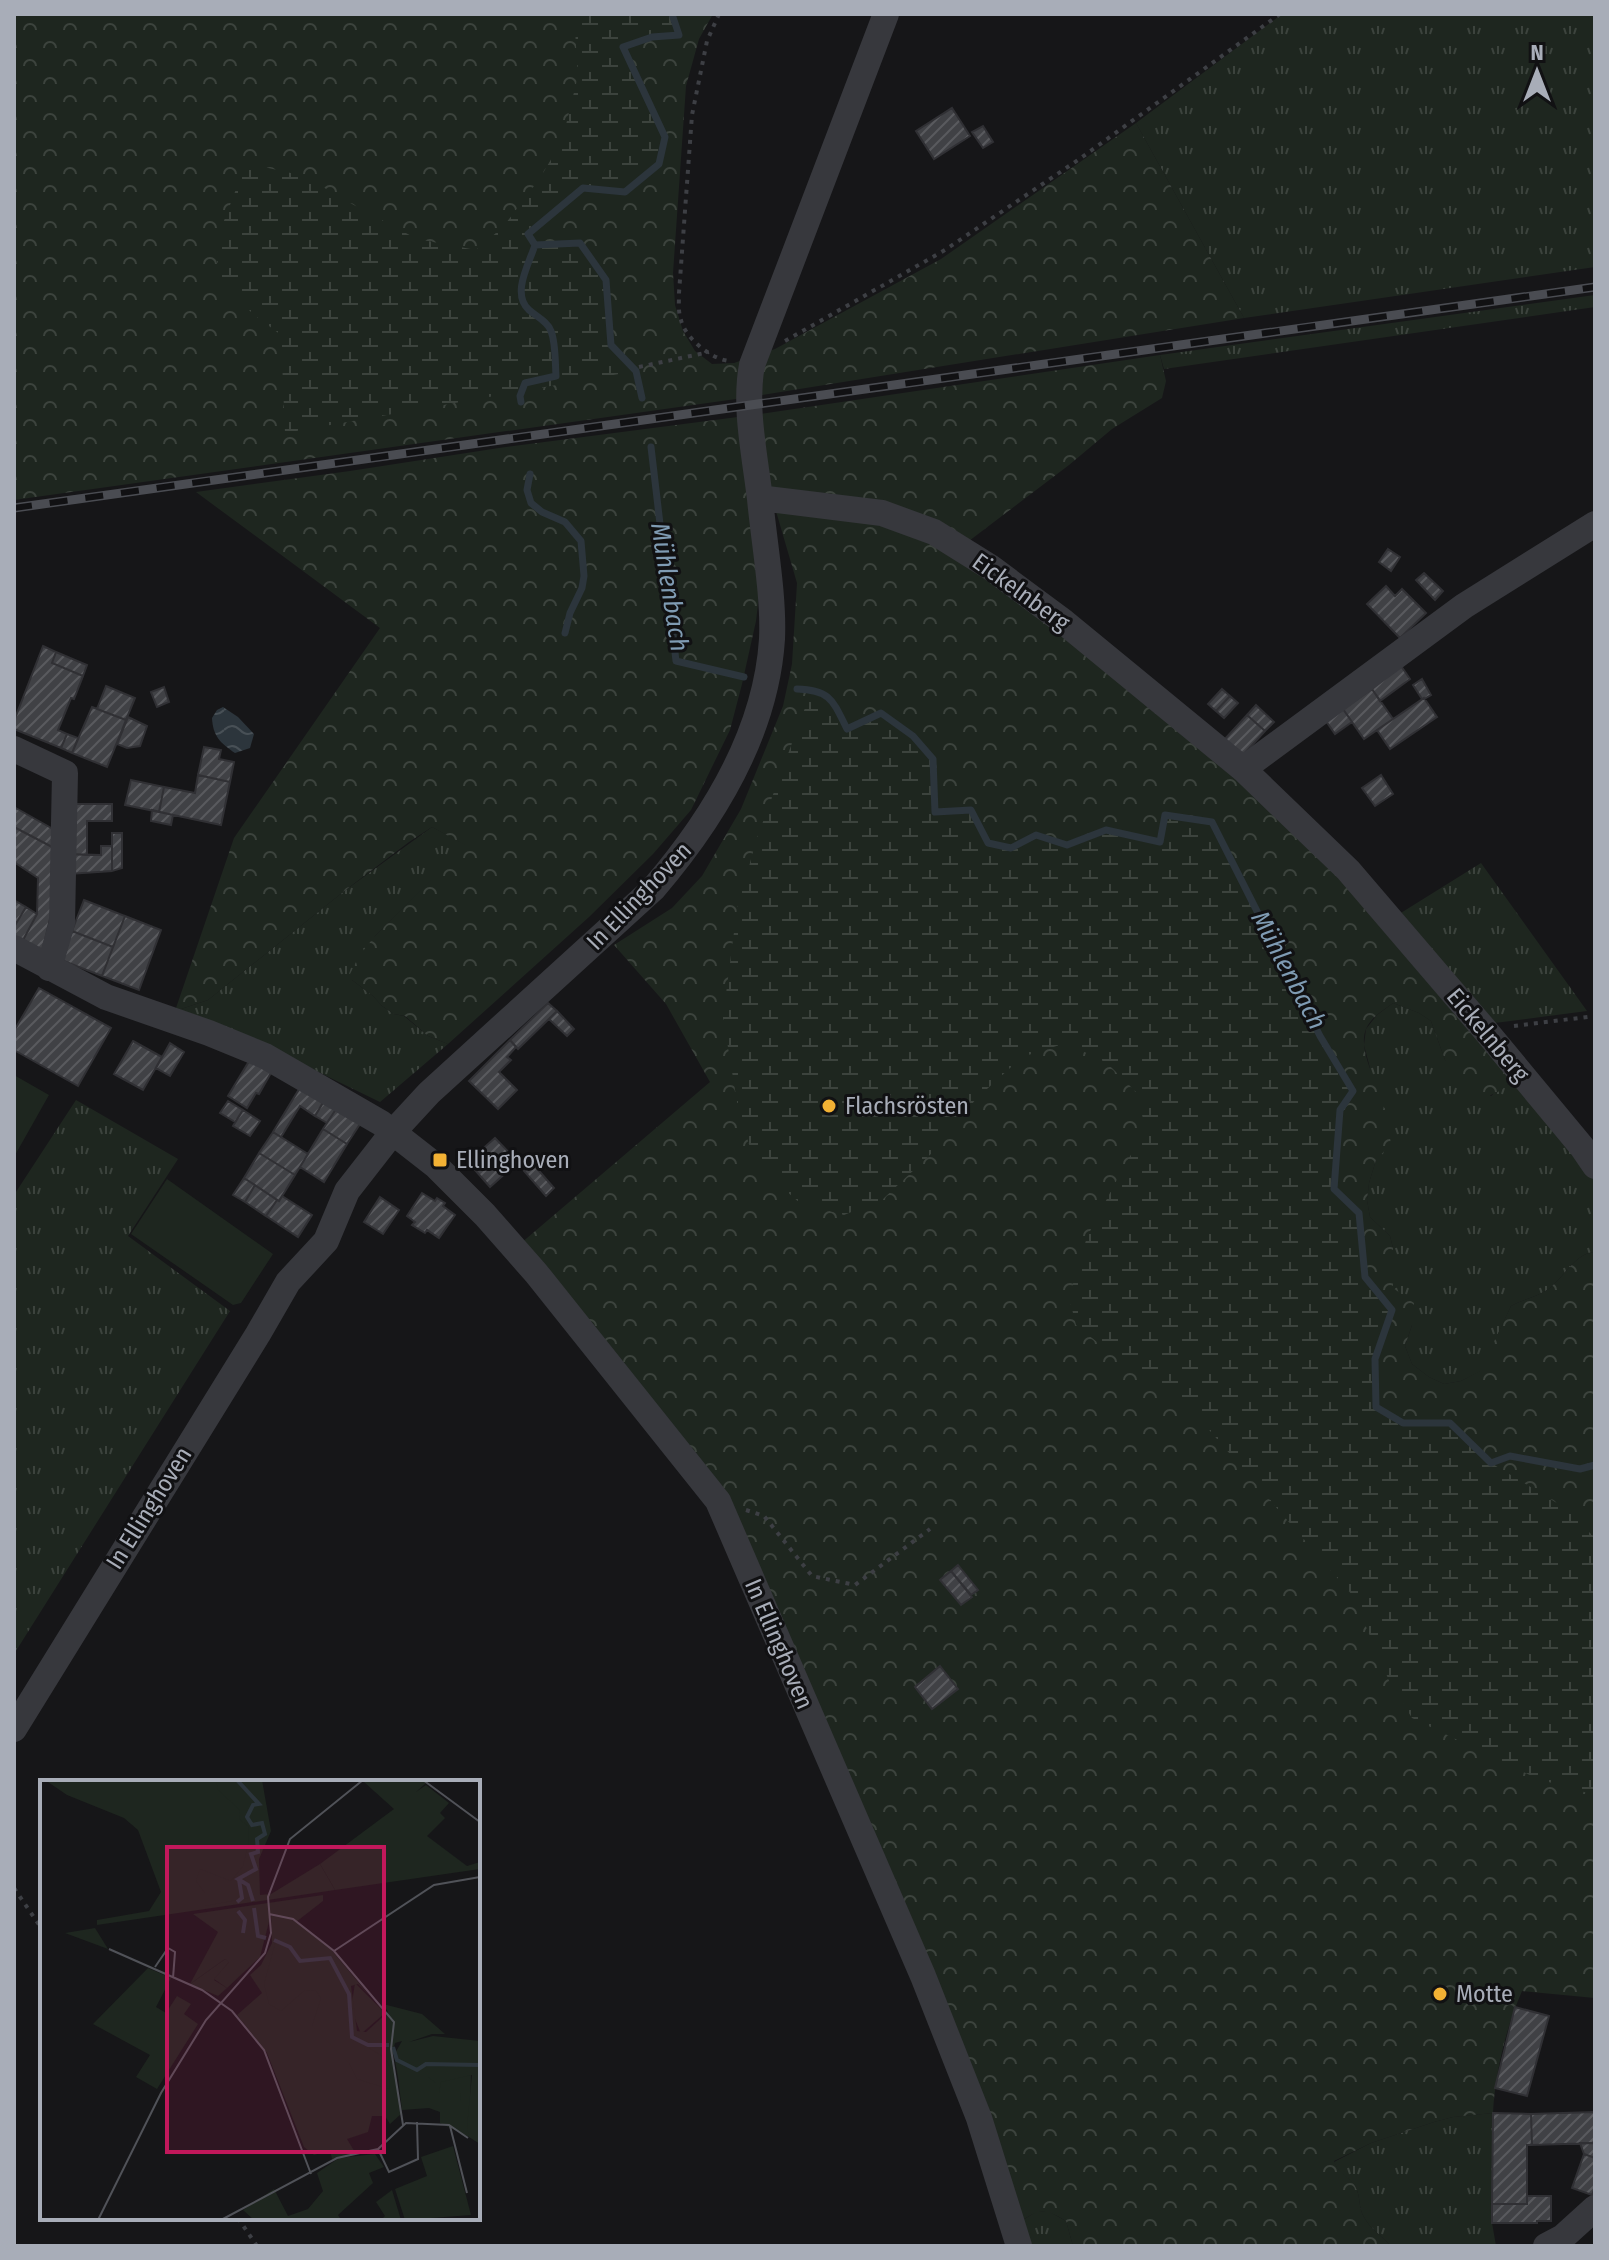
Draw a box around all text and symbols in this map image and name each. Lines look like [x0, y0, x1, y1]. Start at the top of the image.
north arrow [1497, 32, 1577, 112]
text: N [1530, 39, 1544, 66]
water label: Mühlenbach [644, 521, 695, 654]
street label: Eickelnberg [967, 547, 1076, 637]
street label: In Ellinghoven [581, 836, 697, 956]
water label: Mühlenbach [1244, 906, 1333, 1035]
street label: Eickelnberg [1441, 983, 1536, 1088]
place label: Flachsrösten [845, 1092, 969, 1120]
marker: Flachsrösten [820, 1097, 838, 1115]
place label: Ellinghoven [456, 1146, 570, 1174]
marker: Ellinghoven [431, 1151, 449, 1169]
street label: In Ellinghoven [100, 1442, 198, 1574]
street label: In Ellinghoven [739, 1575, 819, 1713]
inset map [40, 1780, 480, 2220]
place label: Motte [1456, 1980, 1513, 2008]
marker: Motte [1431, 1985, 1449, 2003]

